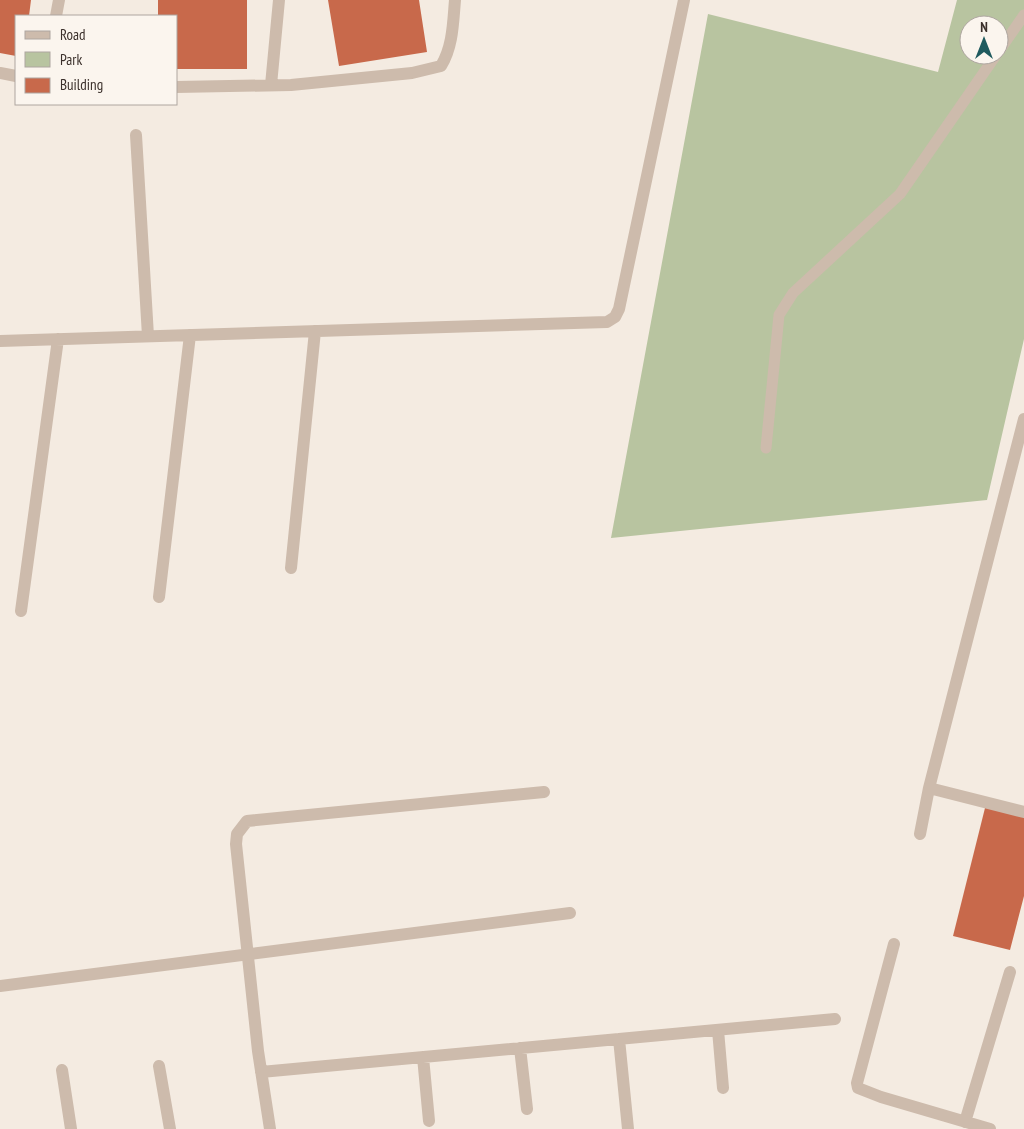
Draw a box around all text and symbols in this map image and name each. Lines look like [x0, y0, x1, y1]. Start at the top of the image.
legend [15, 15, 178, 105]
north arrow [959, 15, 1009, 65]
text: N [980, 18, 988, 36]
text: Road [60, 25, 86, 44]
text: Park [60, 50, 82, 69]
text: Building [60, 75, 103, 94]

